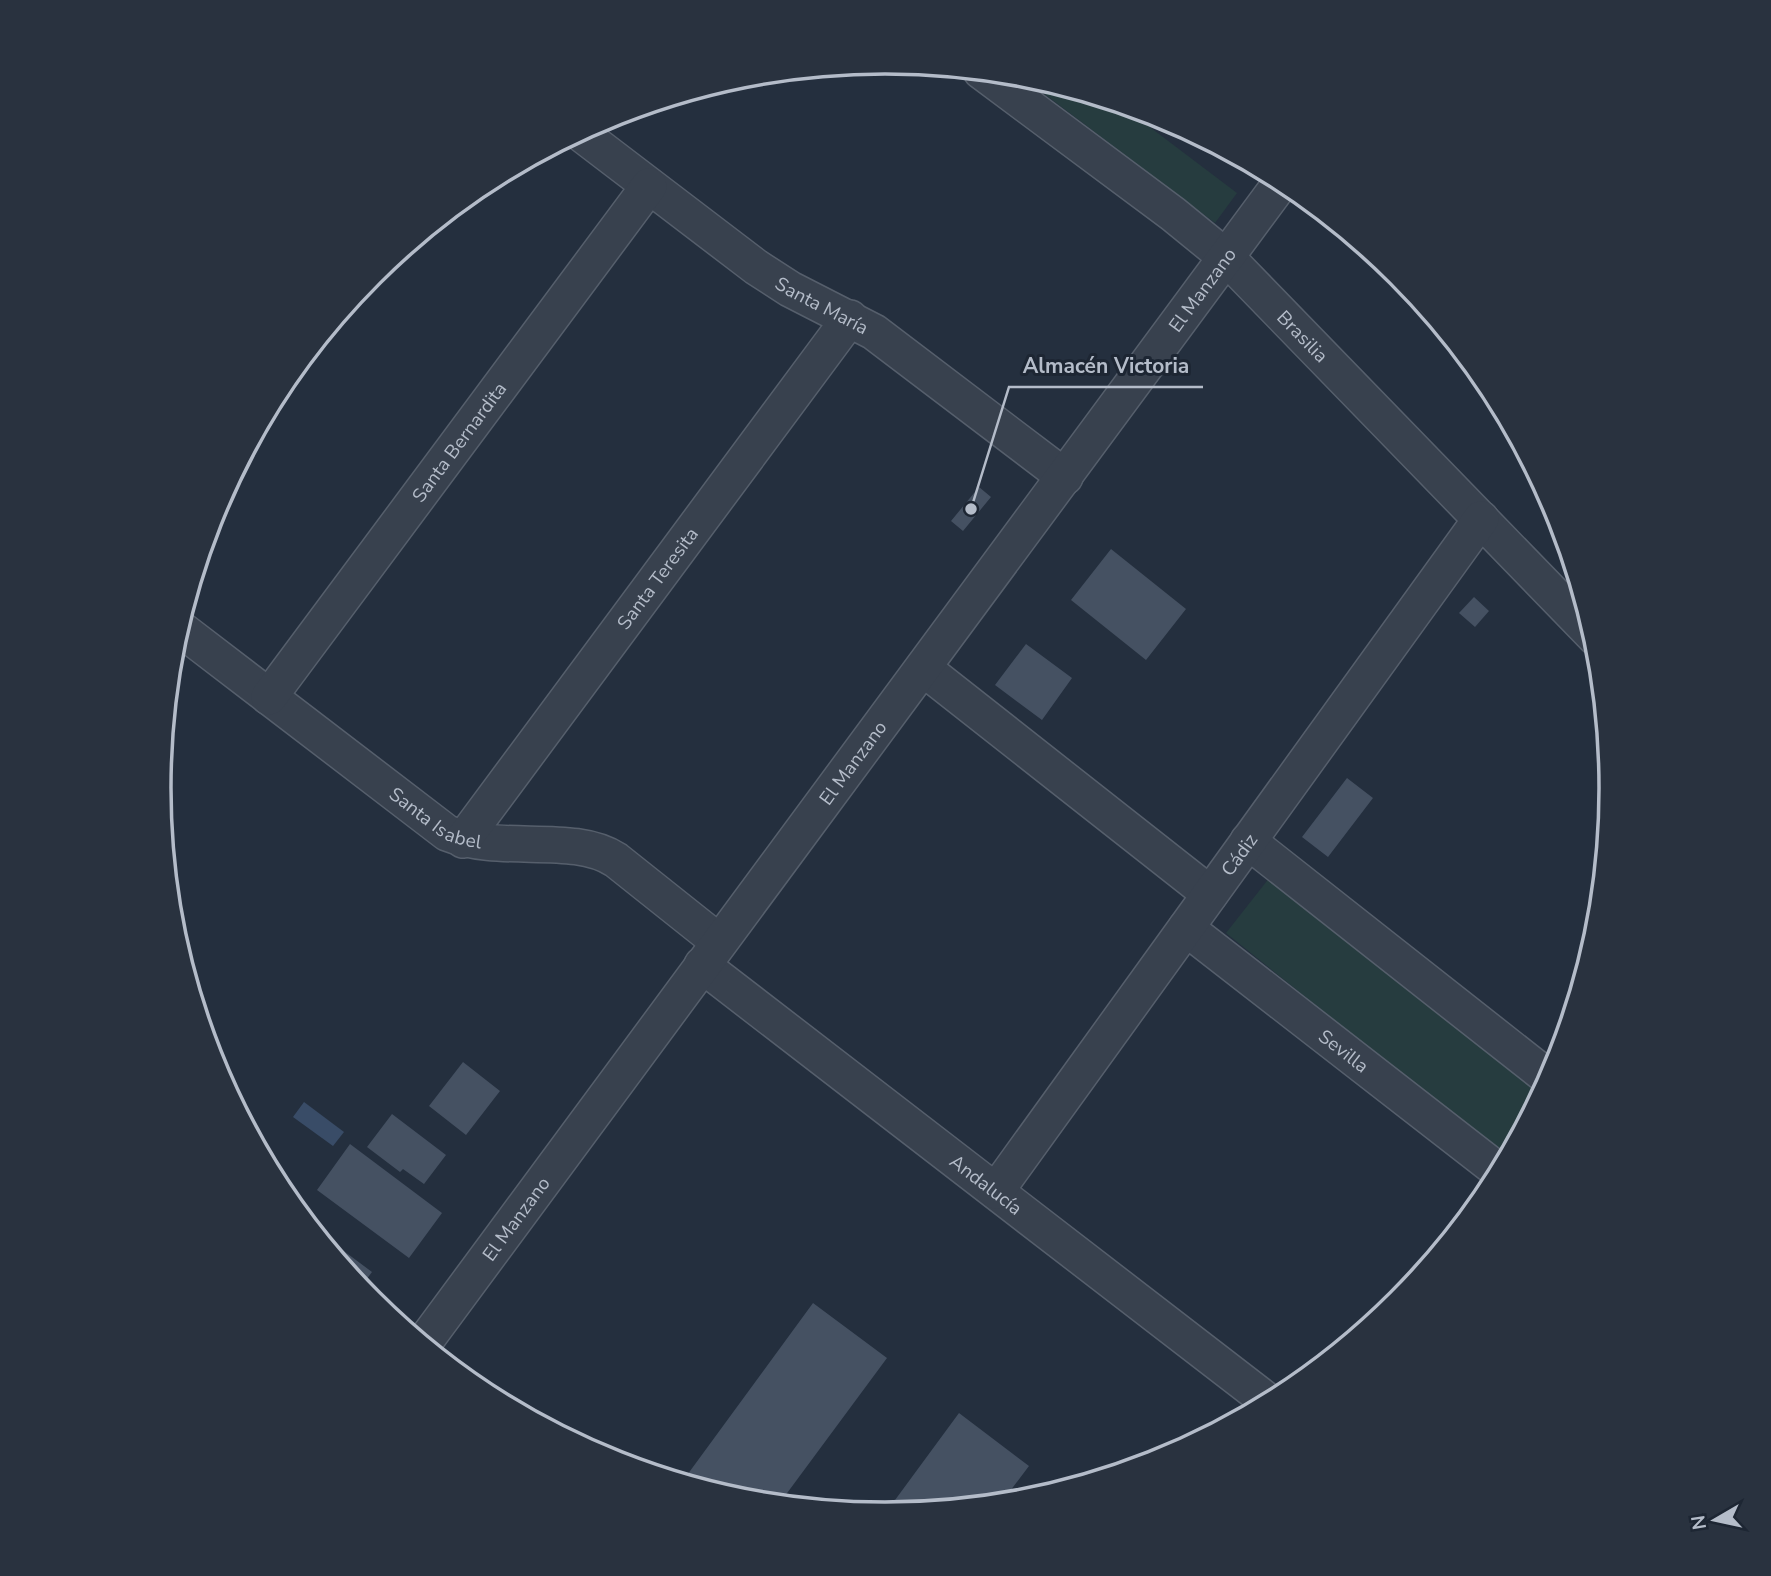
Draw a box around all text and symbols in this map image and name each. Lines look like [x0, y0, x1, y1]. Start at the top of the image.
street label: El Manzano [1163, 243, 1243, 338]
street label: Santa María [770, 271, 873, 341]
street label: Brasilia [1271, 305, 1334, 369]
callout: Almacén Victoria [1009, 345, 1203, 387]
text: Almacén Victoria [1023, 352, 1189, 380]
street label: Santa Bernardita [406, 377, 513, 508]
street label: Santa Teresita [611, 522, 705, 635]
street label: El Manzano [814, 716, 893, 811]
street label: Santa Isabel [383, 781, 484, 855]
street label: Cádiz [1215, 828, 1264, 882]
street label: Sevilla [1313, 1024, 1374, 1079]
street label: Andalucía [944, 1149, 1027, 1221]
street label: El Manzano [477, 1172, 556, 1267]
north arrow [1680, 1485, 1750, 1555]
text: N [1685, 1513, 1713, 1532]

